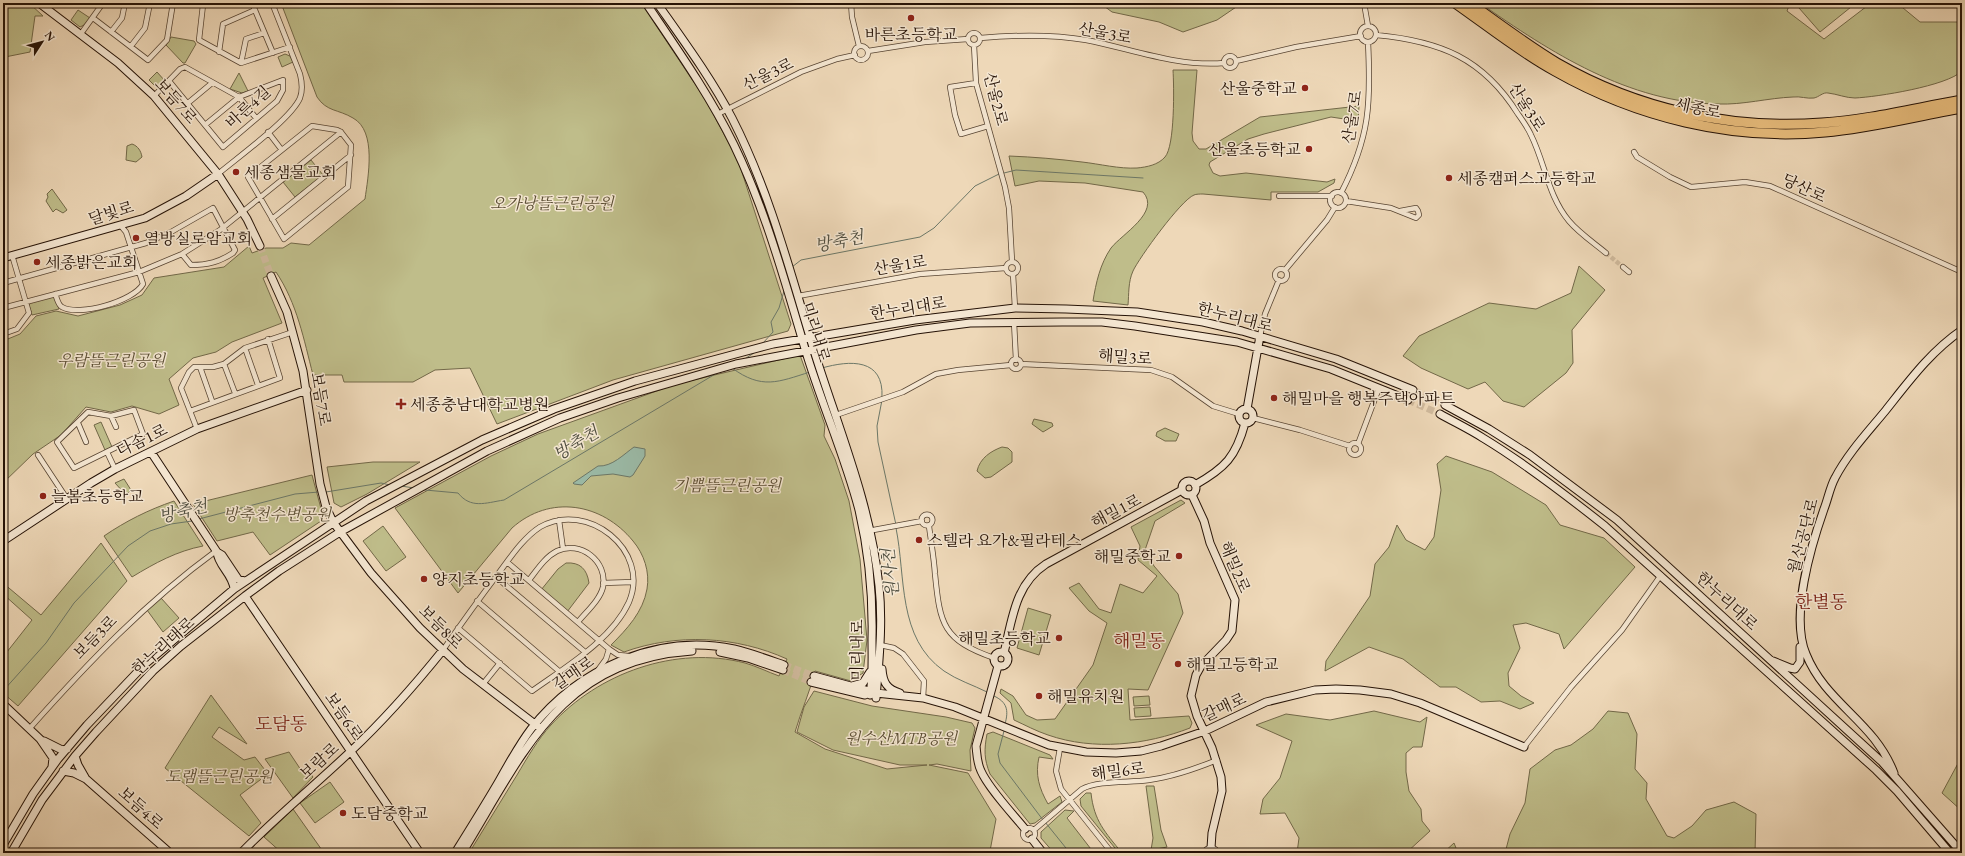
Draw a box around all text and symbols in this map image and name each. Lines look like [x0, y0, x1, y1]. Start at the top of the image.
marker: 바른초등학교 [906, 13, 916, 23]
street label: 산울3로 [1076, 18, 1134, 49]
north arrow [22, 22, 62, 62]
place label: 바른초등학교 [865, 24, 957, 45]
text: N [42, 28, 58, 44]
street label: 산울3로 [739, 52, 797, 95]
street label: 산울2로 [979, 70, 1013, 128]
street label: 보듬7로 [150, 74, 202, 129]
place label: 산울중학교 [1220, 78, 1297, 99]
street label: 산울3로 [1504, 79, 1551, 136]
street label: 바른4길 [221, 81, 275, 133]
marker: 산울중학교 [1300, 83, 1310, 93]
street label: 산울7로 [1337, 88, 1367, 145]
street label: 세종로 [1673, 93, 1723, 123]
place label: 산울초등학교 [1208, 139, 1301, 160]
marker: 산울초등학교 [1304, 144, 1314, 154]
place label: 세종샘물교회 [244, 162, 337, 183]
marker: 세종샘물교회 [231, 167, 241, 177]
place label: 세종캠퍼스고등학교 [1457, 168, 1596, 189]
street label: 당산로 [1779, 169, 1830, 208]
marker: 세종캠퍼스고등학교 [1444, 173, 1454, 183]
park label: 오가낭뜰근린공원 [490, 193, 615, 214]
street label: 달빛로 [86, 196, 137, 230]
water label: 방축천 [813, 225, 867, 256]
place label: 열방실로암교회 [144, 228, 252, 249]
marker: 열방실로암교회 [131, 233, 141, 243]
street label: 산울1로 [872, 250, 929, 280]
place label: 세종밝은교회 [45, 252, 138, 273]
marker: 세종밝은교회 [32, 257, 42, 267]
street label: 한누리대로 [868, 291, 948, 324]
street label: 한누리대로 [1195, 297, 1276, 337]
street label: 미리내로 [797, 299, 835, 365]
street label: 해밀3로 [1097, 345, 1153, 369]
park label: 우람뜰근린공원 [57, 350, 167, 371]
street label: 보듬7로 [306, 371, 336, 428]
place label: 해밀마을 행복주택아파트 [1282, 388, 1456, 409]
marker: 해밀마을 행복주택아파트 [1269, 393, 1279, 403]
place label: 세종충남대학교병원 [410, 394, 549, 415]
marker: 세종충남대학교병원 [395, 398, 407, 410]
street label: 다솜1로 [113, 418, 171, 461]
water label: 방축천 [549, 420, 604, 465]
park label: 기쁨뜰근린공원 [673, 475, 783, 496]
place label: 늘봄초등학교 [51, 486, 144, 507]
street label: 해밀1로 [1087, 489, 1145, 533]
marker: 늘봄초등학교 [38, 491, 48, 501]
water label: 방축천 [156, 494, 211, 528]
street label: 월산공단로 [1783, 495, 1823, 576]
park label: 방축천수변공원 [223, 504, 333, 525]
place label: 스텔라 요가&필라테스 [927, 530, 1082, 551]
marker: 스텔라 요가&필라테스 [914, 535, 924, 545]
street label: 해밀2로 [1215, 538, 1255, 596]
water label: 원사천 [876, 546, 904, 599]
place label: 해밀중학교 [1094, 546, 1171, 567]
marker: 해밀중학교 [1174, 551, 1184, 561]
street label: 한누리대로 [1692, 567, 1763, 635]
place label: 양지초등학교 [432, 569, 525, 590]
marker: 양지초등학교 [419, 574, 429, 584]
district label: 한별동 [1795, 590, 1847, 613]
street label: 보듬8로 [414, 600, 468, 654]
street label: 보듬3로 [68, 610, 122, 664]
street label: 한누리대로 [127, 612, 199, 680]
street label: 미리내로 [846, 618, 868, 681]
place label: 해밀초등학교 [958, 628, 1051, 649]
district label: 해밀동 [1113, 629, 1165, 652]
marker: 해밀초등학교 [1054, 633, 1064, 643]
street label: 갈매로 [548, 651, 598, 695]
place label: 해밀고등학교 [1186, 654, 1279, 675]
marker: 해밀고등학교 [1173, 659, 1183, 669]
place label: 해밀유치원 [1047, 686, 1124, 707]
street label: 갈매로 [1199, 687, 1250, 726]
street label: 보듬6로 [320, 688, 368, 745]
marker: 해밀유치원 [1034, 691, 1044, 701]
district label: 도담동 [255, 712, 307, 735]
park label: 원수산MTB공원 [845, 728, 959, 749]
street label: 보람로 [295, 737, 344, 784]
street label: 해밀6로 [1090, 757, 1147, 785]
park label: 도램뜰근린공원 [165, 766, 275, 787]
street label: 보듬4로 [114, 782, 169, 834]
place label: 도담중학교 [351, 803, 428, 824]
marker: 도담중학교 [338, 808, 348, 818]

